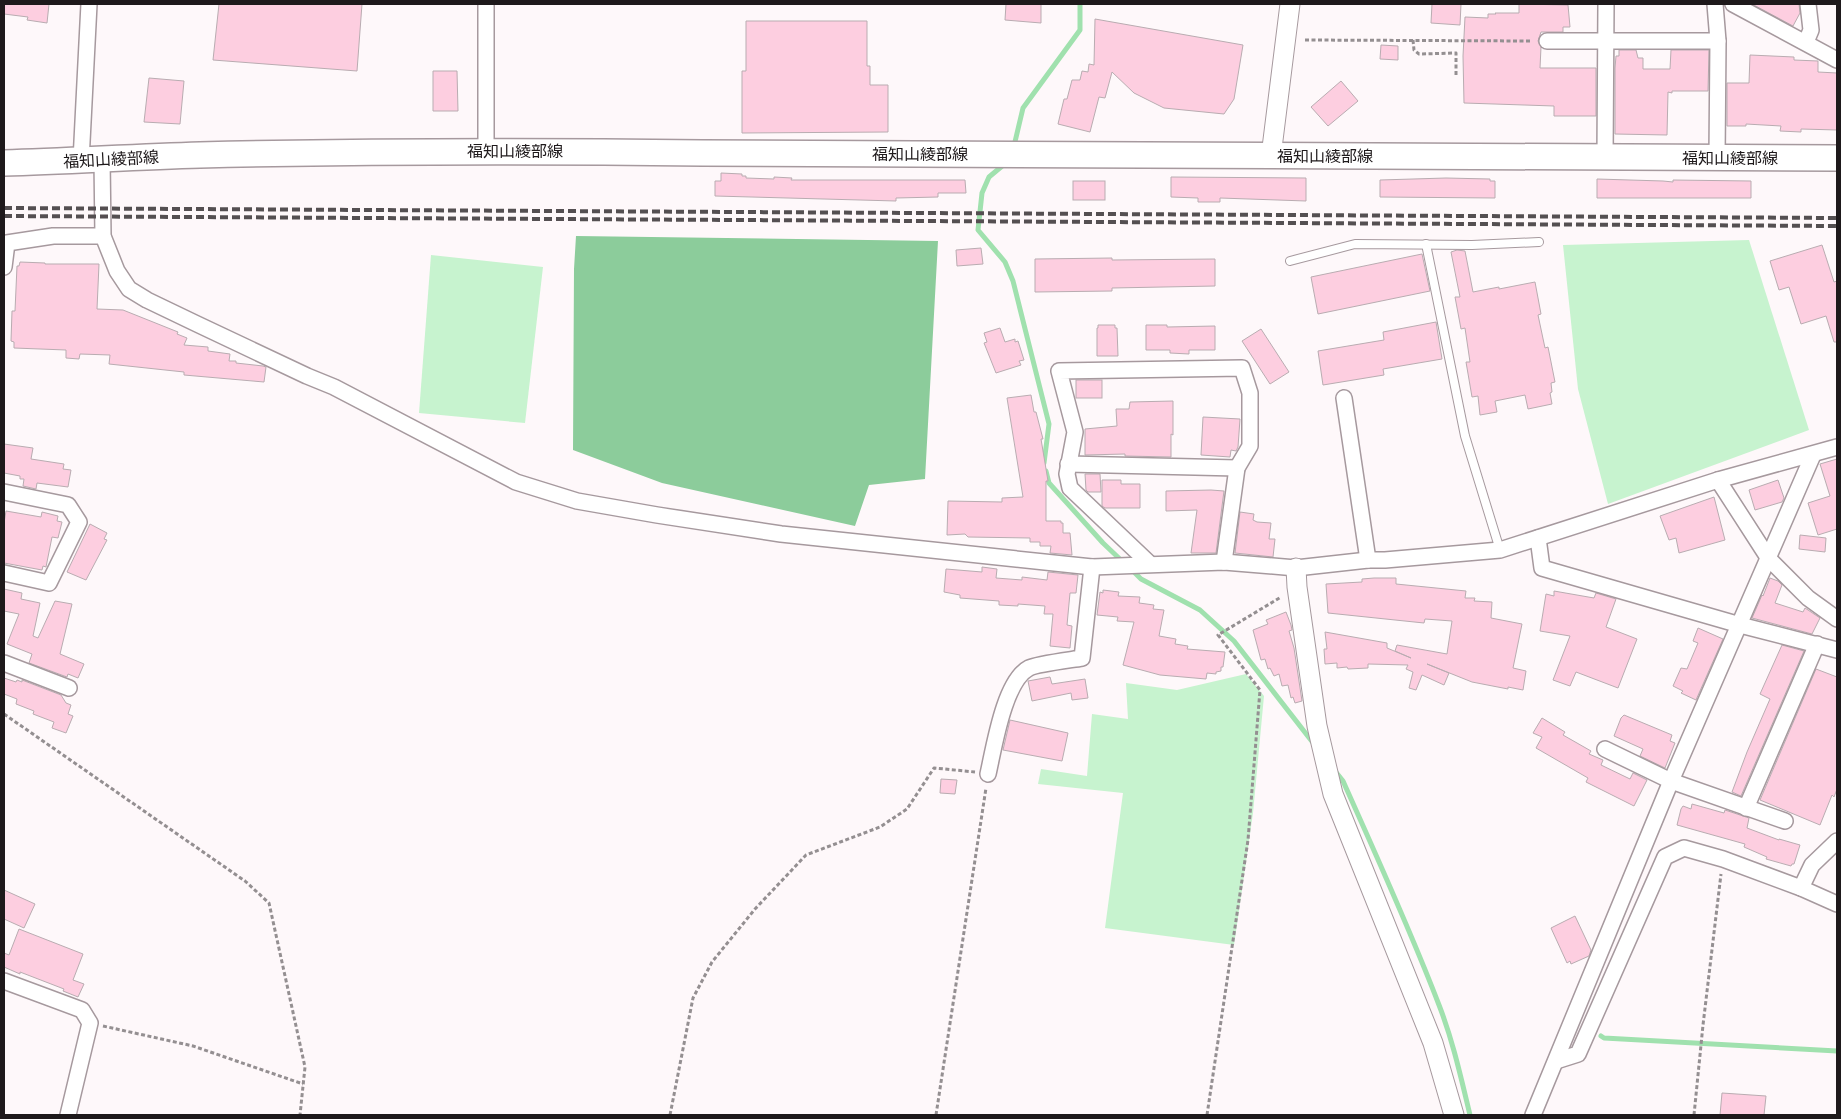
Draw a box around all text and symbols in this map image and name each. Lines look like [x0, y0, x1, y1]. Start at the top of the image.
street label: 福知山綾部線 [467, 142, 563, 161]
street label: 福知山綾部線 [872, 145, 968, 164]
street label: 福知山綾部線 [63, 147, 159, 171]
street label: 福知山綾部線 [1277, 147, 1373, 166]
street label: 福知山綾部線 [1682, 149, 1778, 168]

